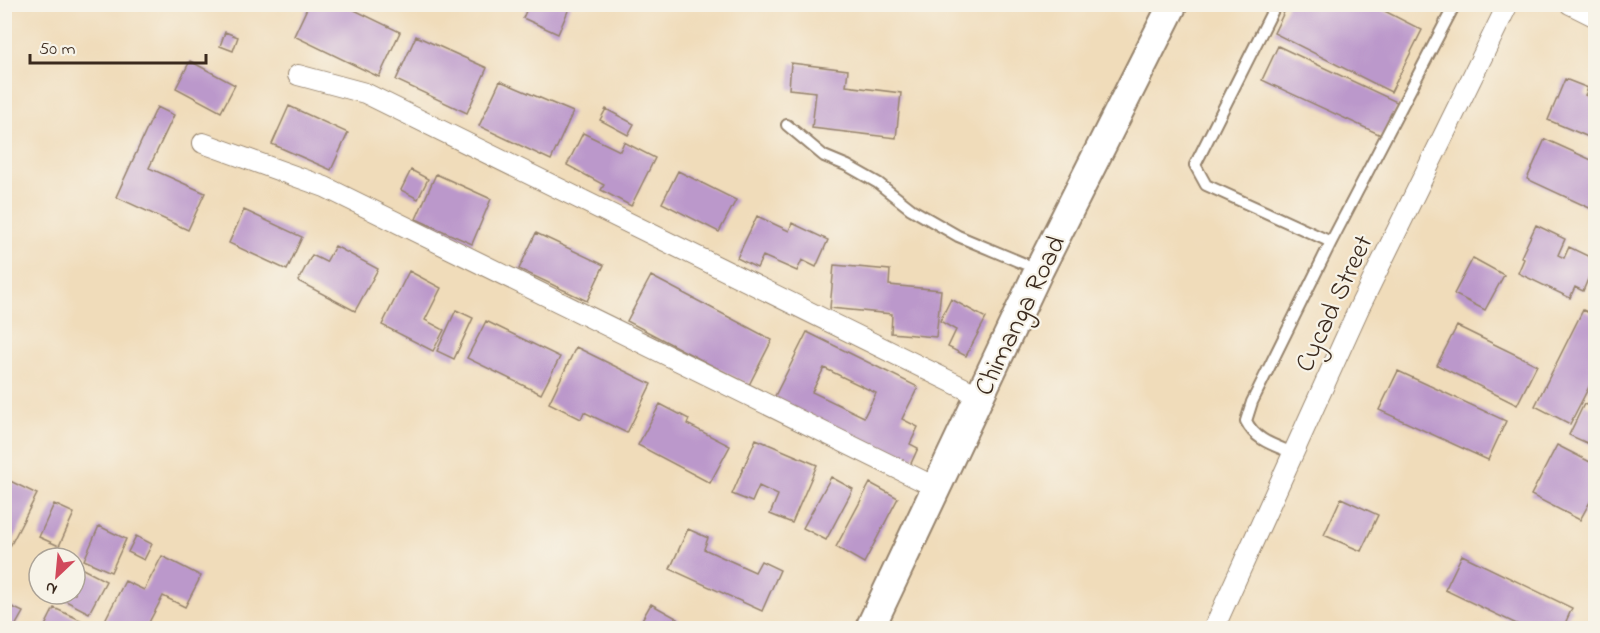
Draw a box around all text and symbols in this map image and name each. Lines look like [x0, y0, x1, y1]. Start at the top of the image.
scale bar [30, 27, 206, 65]
text: 50 m [39, 37, 76, 63]
street label: Cycad Street [1286, 229, 1384, 379]
street label: Chimanga Road [966, 230, 1077, 403]
north arrow [27, 546, 87, 606]
text: N [41, 574, 61, 601]

